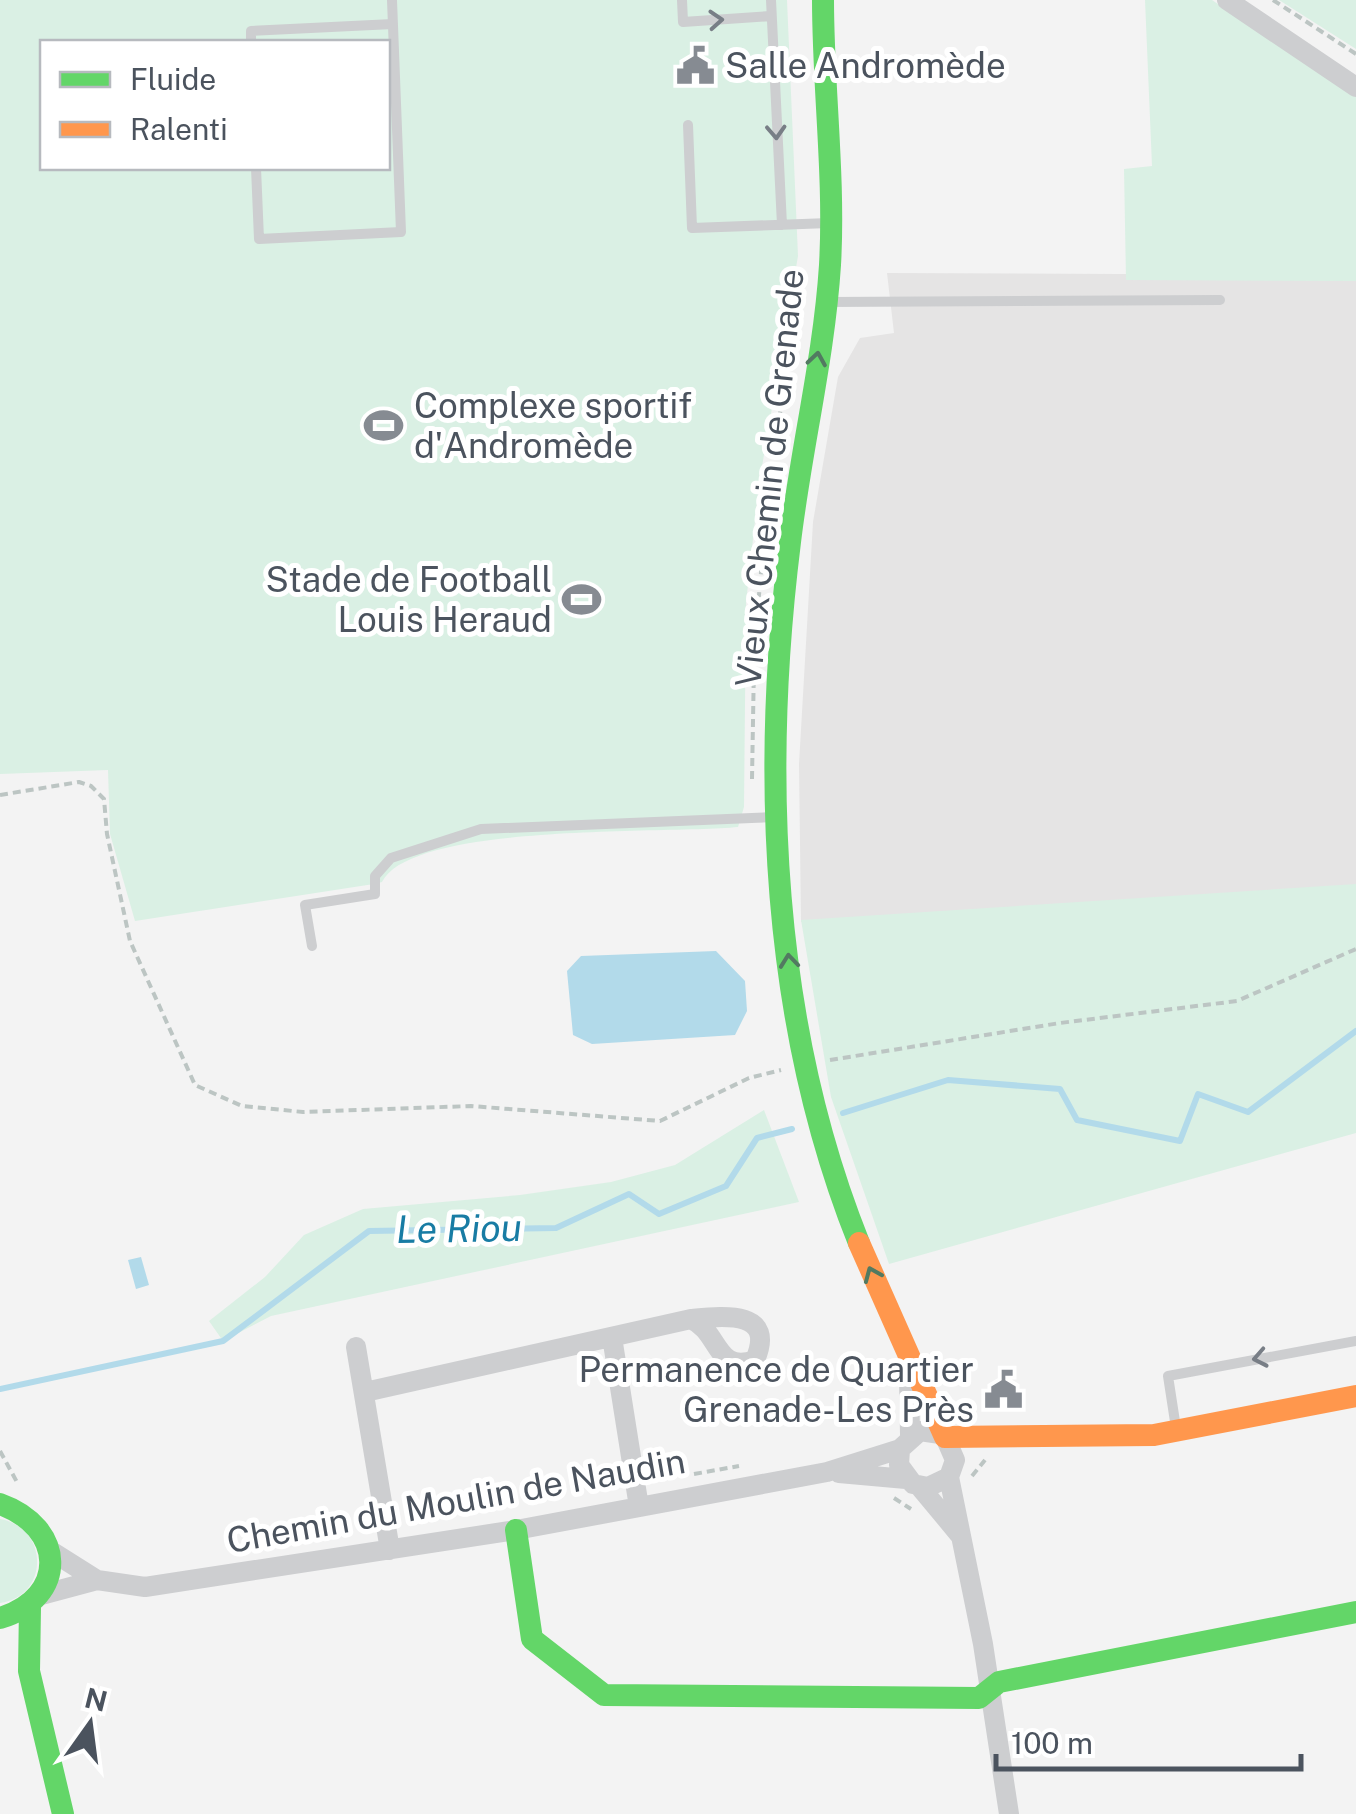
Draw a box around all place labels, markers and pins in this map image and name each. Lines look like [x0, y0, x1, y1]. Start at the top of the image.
public building icon: Salle Andromède [674, 45, 716, 87]
place label: Salle Andromède [725, 45, 1006, 86]
place label: Complexe sportif d'Andromède [414, 385, 692, 466]
sports icon: Complexe sportif d'Andromède [363, 405, 405, 447]
place label: Stade de Football Louis Heraud [266, 559, 552, 640]
sports icon: Stade de Football Louis Heraud [561, 579, 603, 621]
place label: Permanence de Quartier Grenade-Les Près [578, 1349, 974, 1430]
public building icon: Permanence de Quartier Grenade-Les Près [983, 1369, 1025, 1411]

